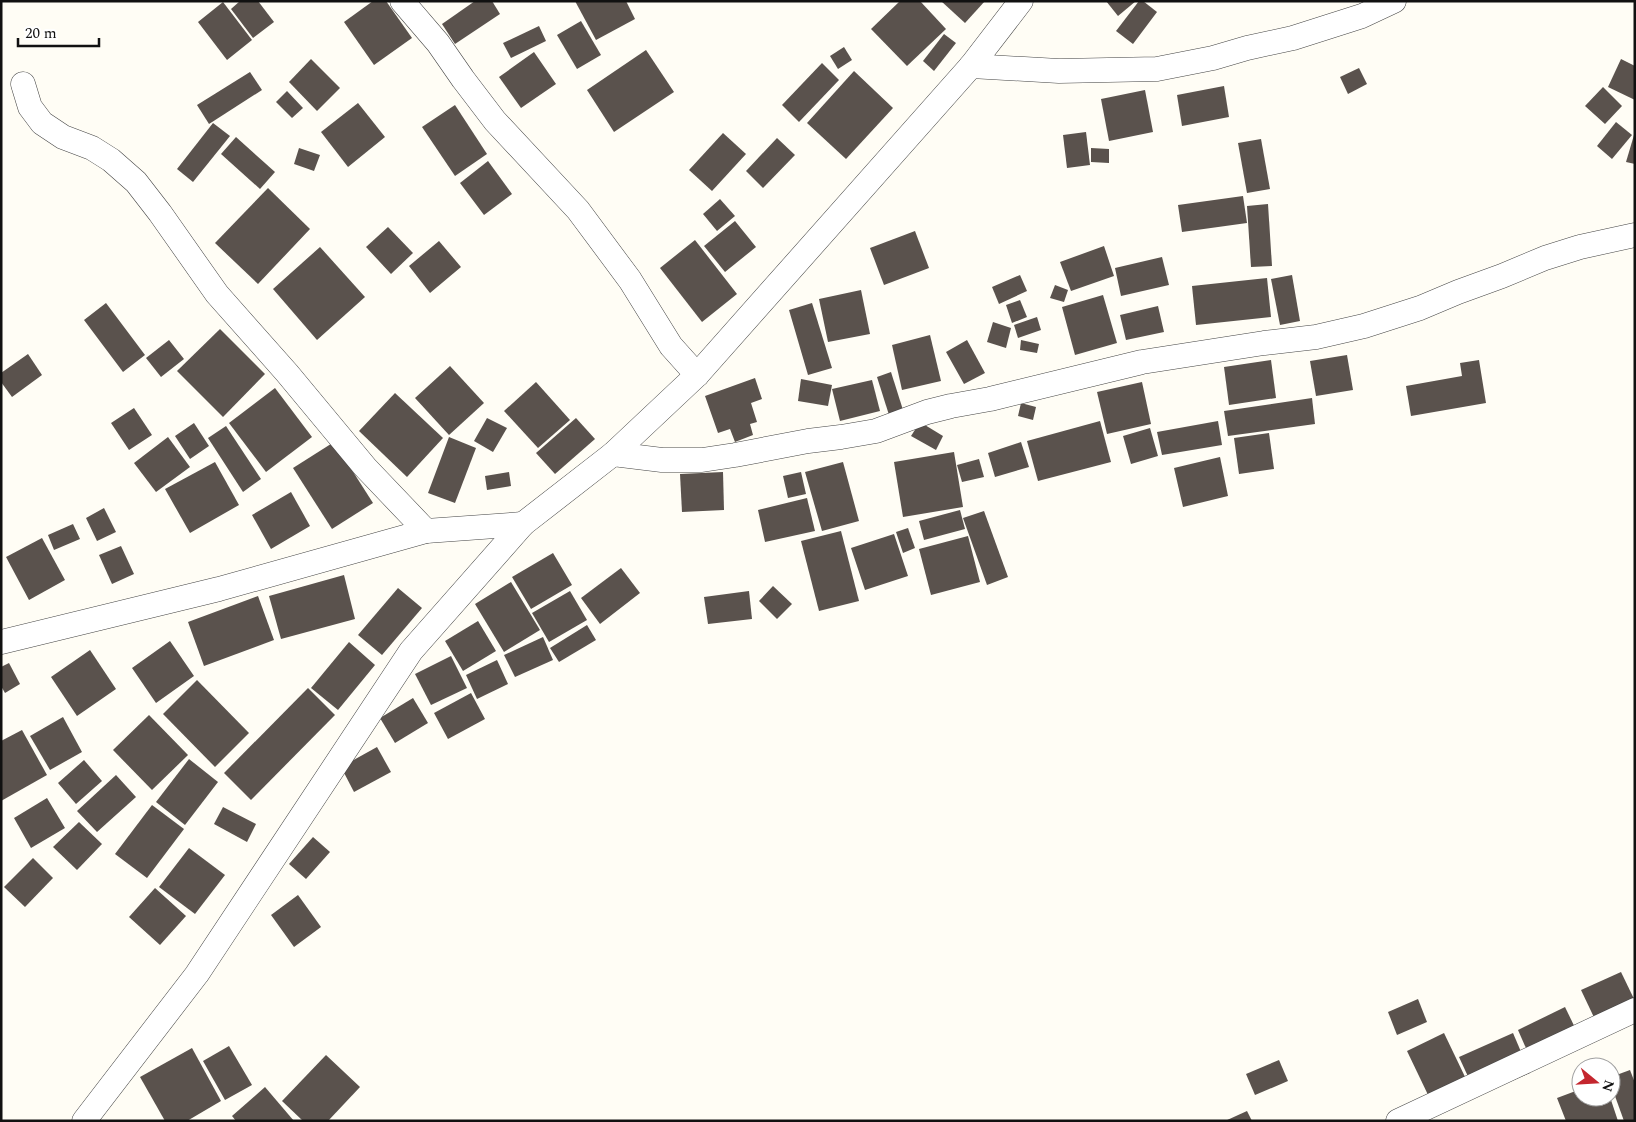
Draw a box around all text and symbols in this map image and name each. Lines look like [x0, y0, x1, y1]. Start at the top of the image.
scale bar [18, 15, 99, 47]
text: 20 m [25, 22, 57, 45]
north arrow [1571, 1057, 1621, 1107]
text: N [1596, 1077, 1620, 1095]

